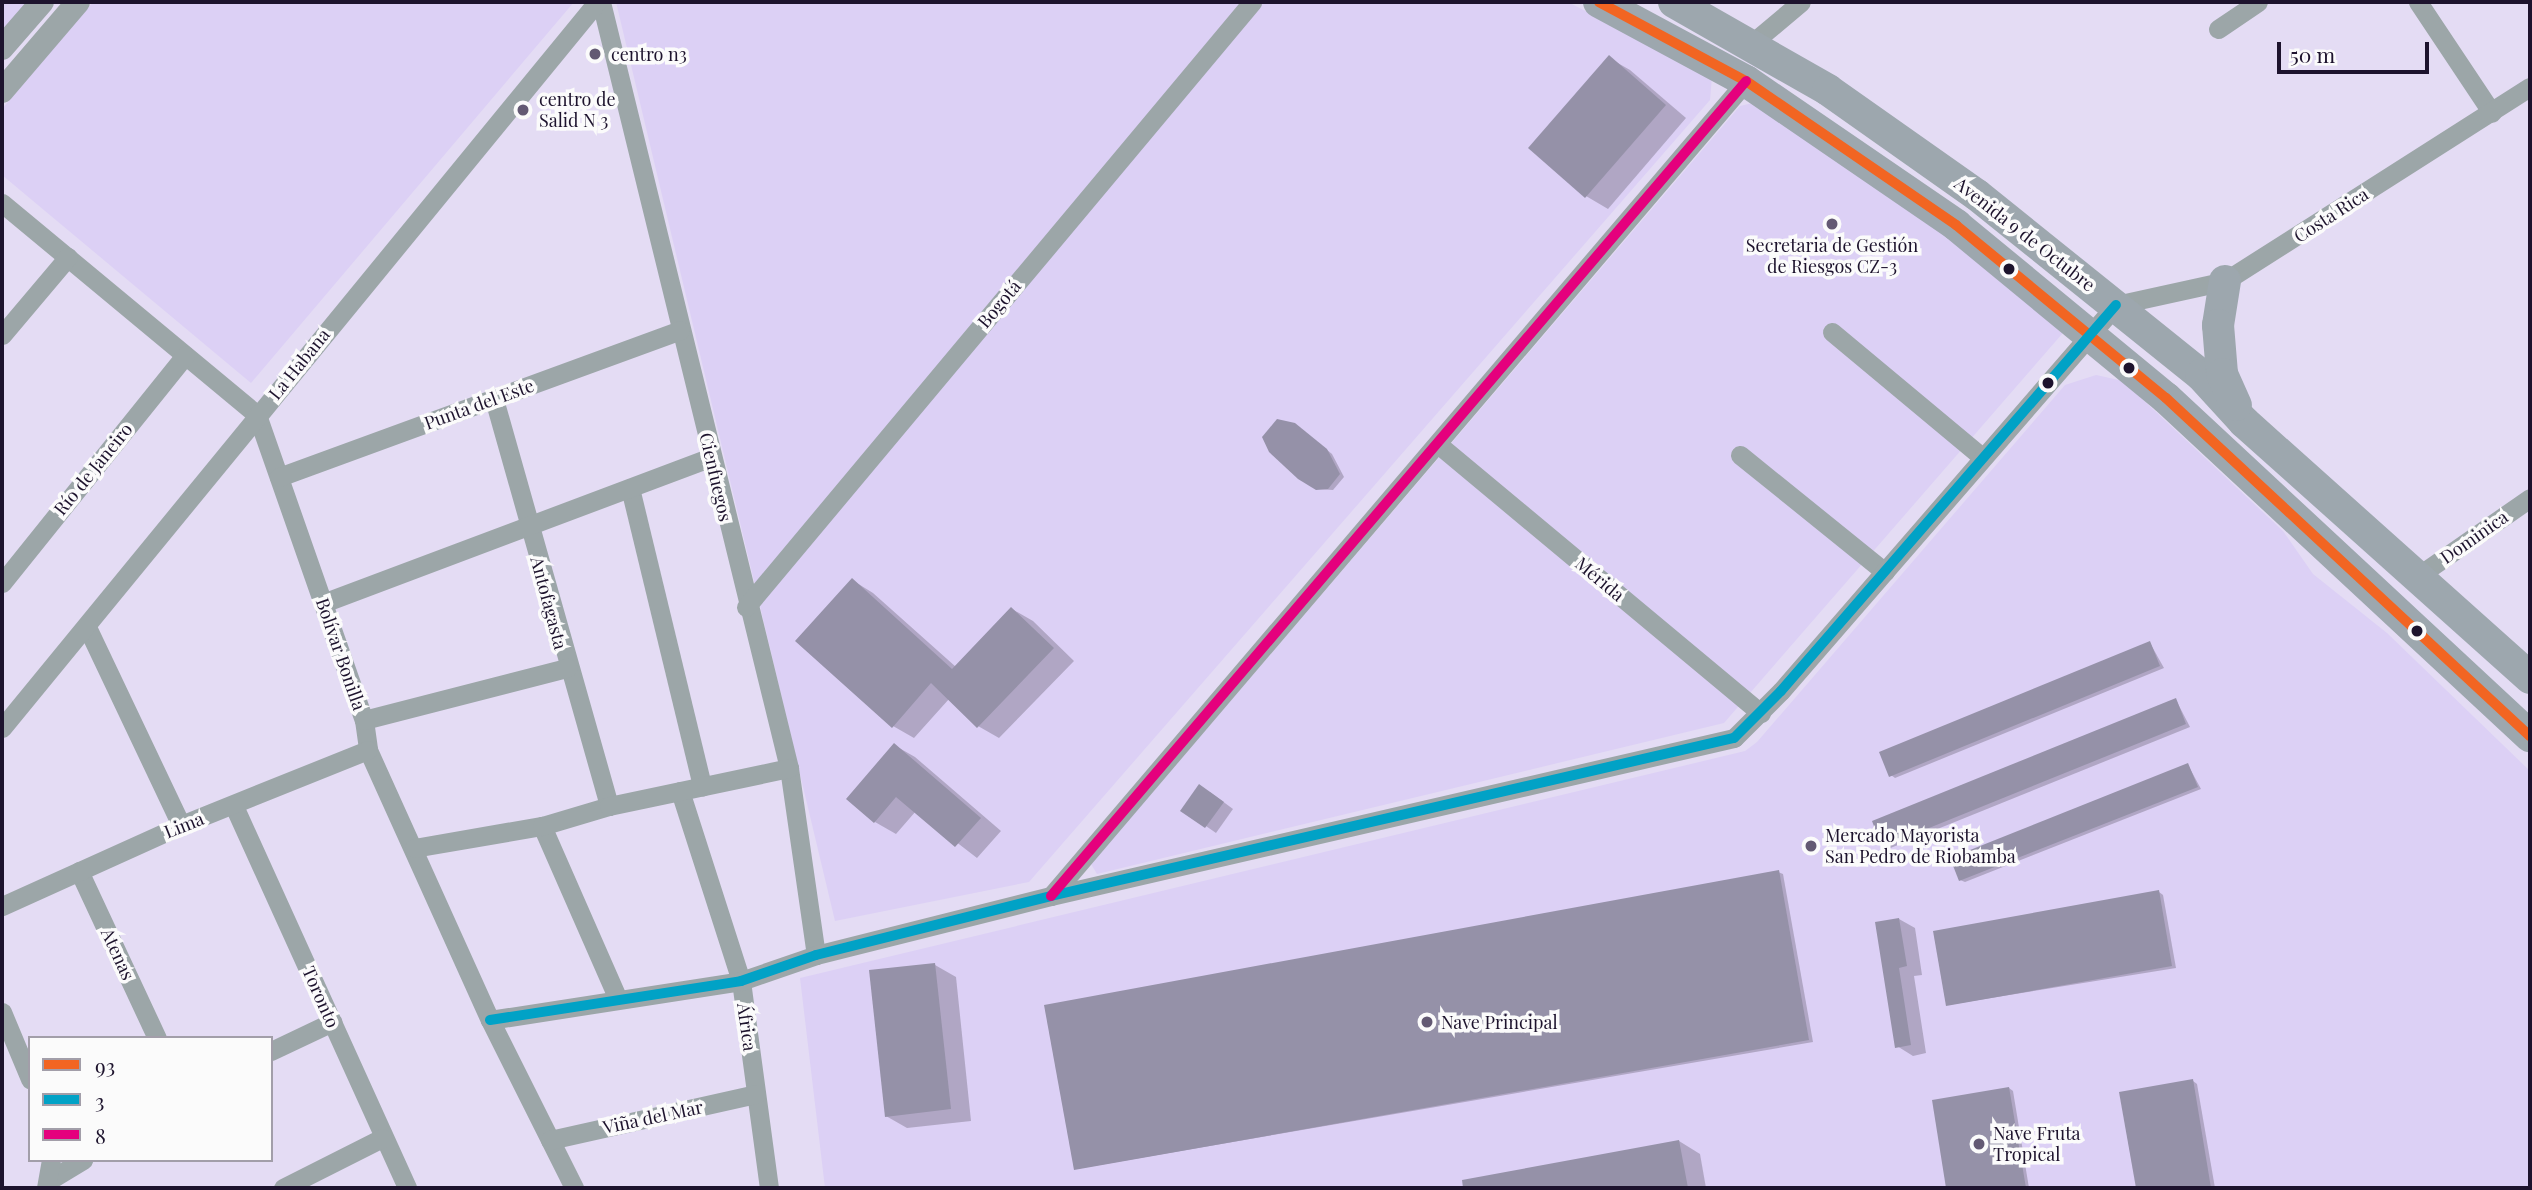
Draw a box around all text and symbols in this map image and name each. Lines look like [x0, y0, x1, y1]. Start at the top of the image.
scale bar [2280, 28, 2432, 72]
text: 50 m [2290, 40, 2335, 68]
place label: centro n3 [611, 43, 687, 65]
marker: centro n3 [585, 44, 605, 64]
place label: centro de Salid N 3 [539, 89, 616, 132]
marker: centro de Salid N 3 [513, 100, 533, 120]
street label: Avenida 9 de Octubre [1950, 172, 2100, 296]
street label: Costa Rica [2290, 183, 2372, 247]
marker: Secretaria de Gestión de Riesgos CZ-3 [1824, 216, 1840, 232]
place label: Secretaria de Gestión de Riesgos CZ-3 [1746, 235, 1918, 278]
unlabelled marker [2002, 262, 2016, 276]
street label: Bogotá [973, 276, 1025, 332]
street label: La Habana [264, 324, 334, 404]
unlabelled marker [2122, 361, 2136, 375]
street label: Punta del Este [421, 374, 537, 434]
unlabelled marker [2041, 376, 2055, 390]
street label: Río de Janeiro [49, 419, 137, 519]
street label: Cienfuegos [695, 431, 737, 523]
street label: Dominica [2436, 506, 2512, 568]
street label: Mérida [1571, 552, 1629, 606]
street label: Antofagasta [526, 554, 572, 652]
street label: Bolívar Bonilla [312, 595, 370, 713]
unlabelled marker [2410, 624, 2424, 638]
street label: Lima [161, 807, 207, 843]
place label: Mercado Mayorista San Pedro de Riobamba [1825, 825, 2016, 868]
marker: Mercado Mayorista San Pedro de Riobamba [1803, 838, 1819, 854]
street label: Atenas [97, 925, 139, 983]
street label: Toronto [298, 963, 344, 1031]
street label: África [733, 1002, 761, 1052]
place label: Nave Principal [1441, 1011, 1558, 1033]
marker: Nave Principal [1419, 1014, 1435, 1030]
legend [28, 1036, 273, 1162]
text: 93 [95, 1051, 115, 1079]
text: 3 [95, 1086, 104, 1114]
street label: Viña del Mar [601, 1096, 705, 1138]
text: 8 [95, 1121, 106, 1149]
place label: Nave Fruta Tropical [1993, 1123, 2080, 1166]
marker: Nave Fruta Tropical [1971, 1136, 1987, 1152]

